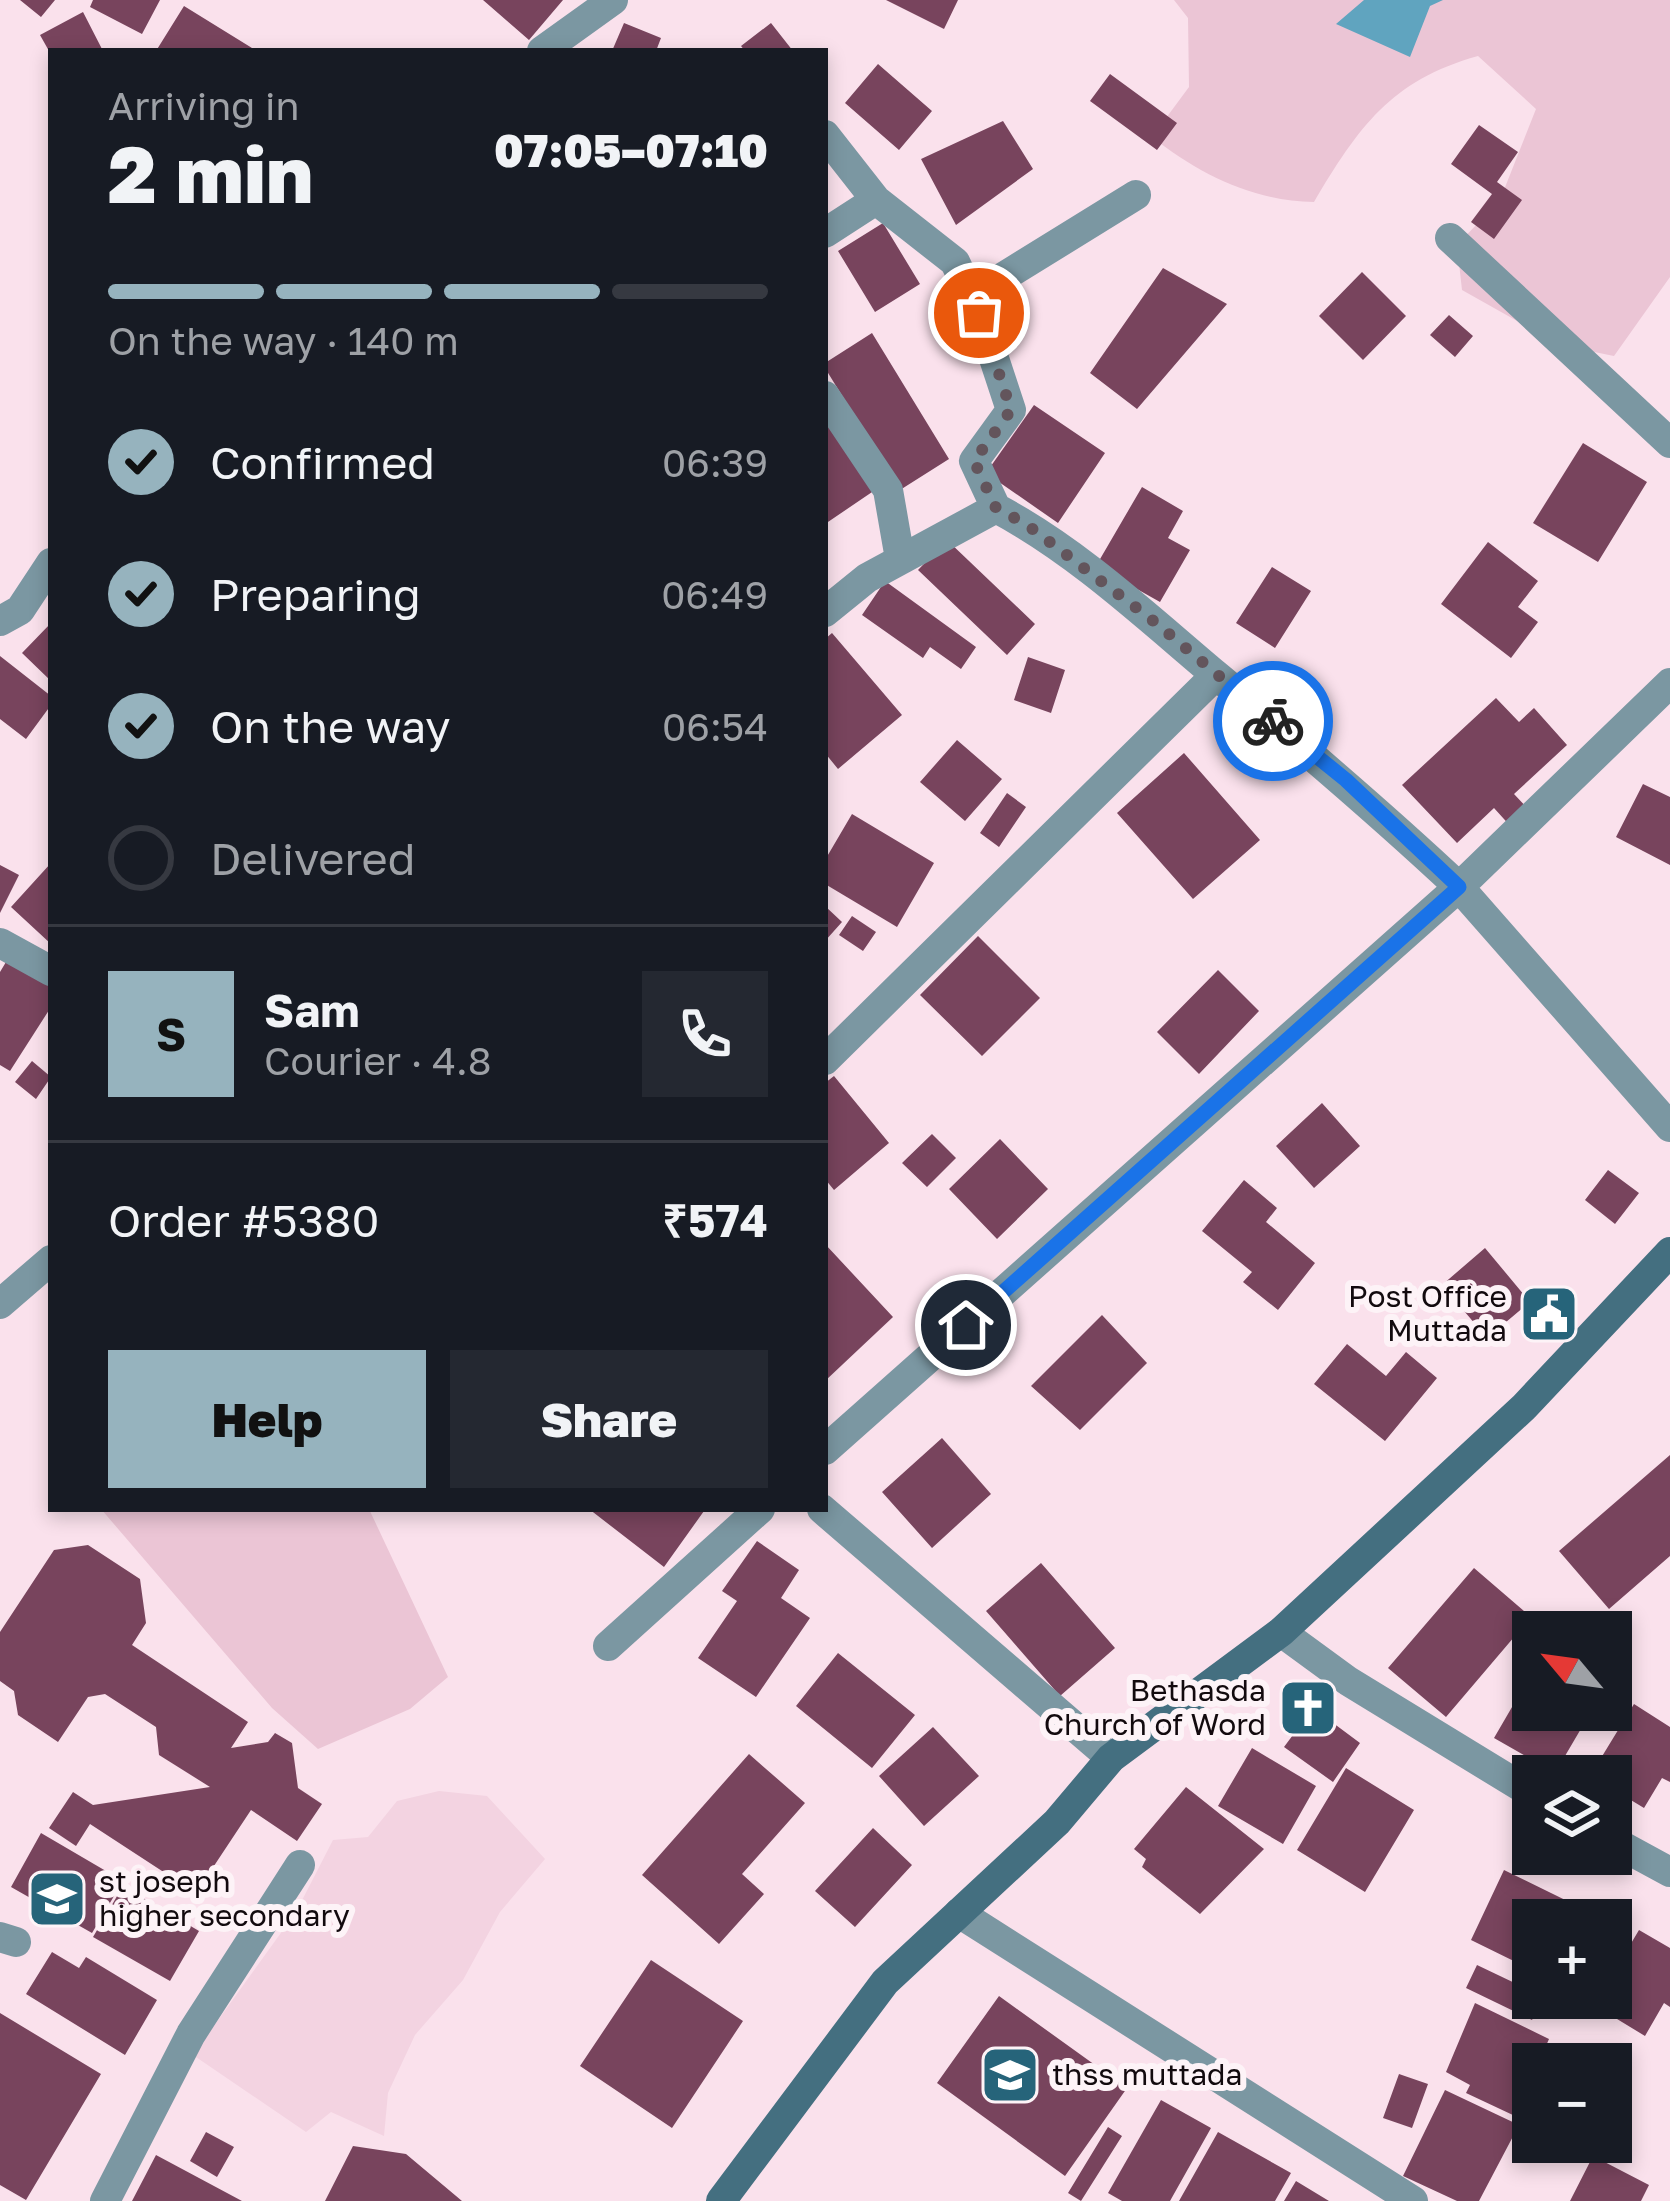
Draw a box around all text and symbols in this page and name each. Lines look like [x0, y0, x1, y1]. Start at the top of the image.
text: Arriving in [108, 82, 299, 129]
text: 07:05–07:10 [494, 123, 768, 177]
text: 2 min [108, 127, 313, 220]
pin [928, 262, 1030, 364]
icon: bag [946, 280, 1012, 346]
text: On the way · 140 m [108, 317, 459, 364]
icon: check [108, 429, 174, 495]
text: Confirmed [210, 435, 435, 489]
text: 06:39 [662, 439, 768, 486]
icon: check [108, 561, 174, 627]
text: Preparing [210, 567, 421, 621]
text: 06:49 [661, 571, 768, 618]
courier [1213, 661, 1333, 781]
icon: bike [1240, 688, 1306, 754]
icon: check [108, 693, 174, 759]
text: On the way [210, 699, 451, 753]
text: 06:54 [662, 703, 768, 750]
text: Delivered [210, 831, 415, 885]
button: phone [642, 971, 768, 1097]
text: Sam [264, 983, 360, 1037]
text: S [156, 1007, 186, 1061]
text: Courier · 4.8 [264, 1037, 492, 1084]
text: Order #5380 [108, 1193, 379, 1247]
text: ₹574 [662, 1193, 768, 1247]
pin [915, 1274, 1017, 1376]
place label: Post Office Muttada [1348, 1278, 1507, 1348]
public building icon: Post Office Muttada [1518, 1283, 1580, 1345]
icon: home [933, 1292, 999, 1358]
button: Help [108, 1350, 426, 1488]
button: Share [450, 1350, 768, 1488]
north arrow [1512, 1611, 1632, 1731]
map controls [1512, 1611, 1632, 2163]
place label: Bethasda Church of Word [1044, 1672, 1266, 1742]
church icon: Bethasda Church of Word [1277, 1677, 1339, 1739]
button: layers [1512, 1755, 1632, 1875]
place label: st joseph higher secondary [99, 1863, 350, 1933]
school or university icon: st joseph higher secondary [26, 1868, 88, 1930]
button: + [1512, 1899, 1632, 2019]
button: − [1512, 2043, 1632, 2163]
school or university icon: thss muttada [979, 2044, 1041, 2106]
place label: thss muttada [1052, 2056, 1243, 2092]

